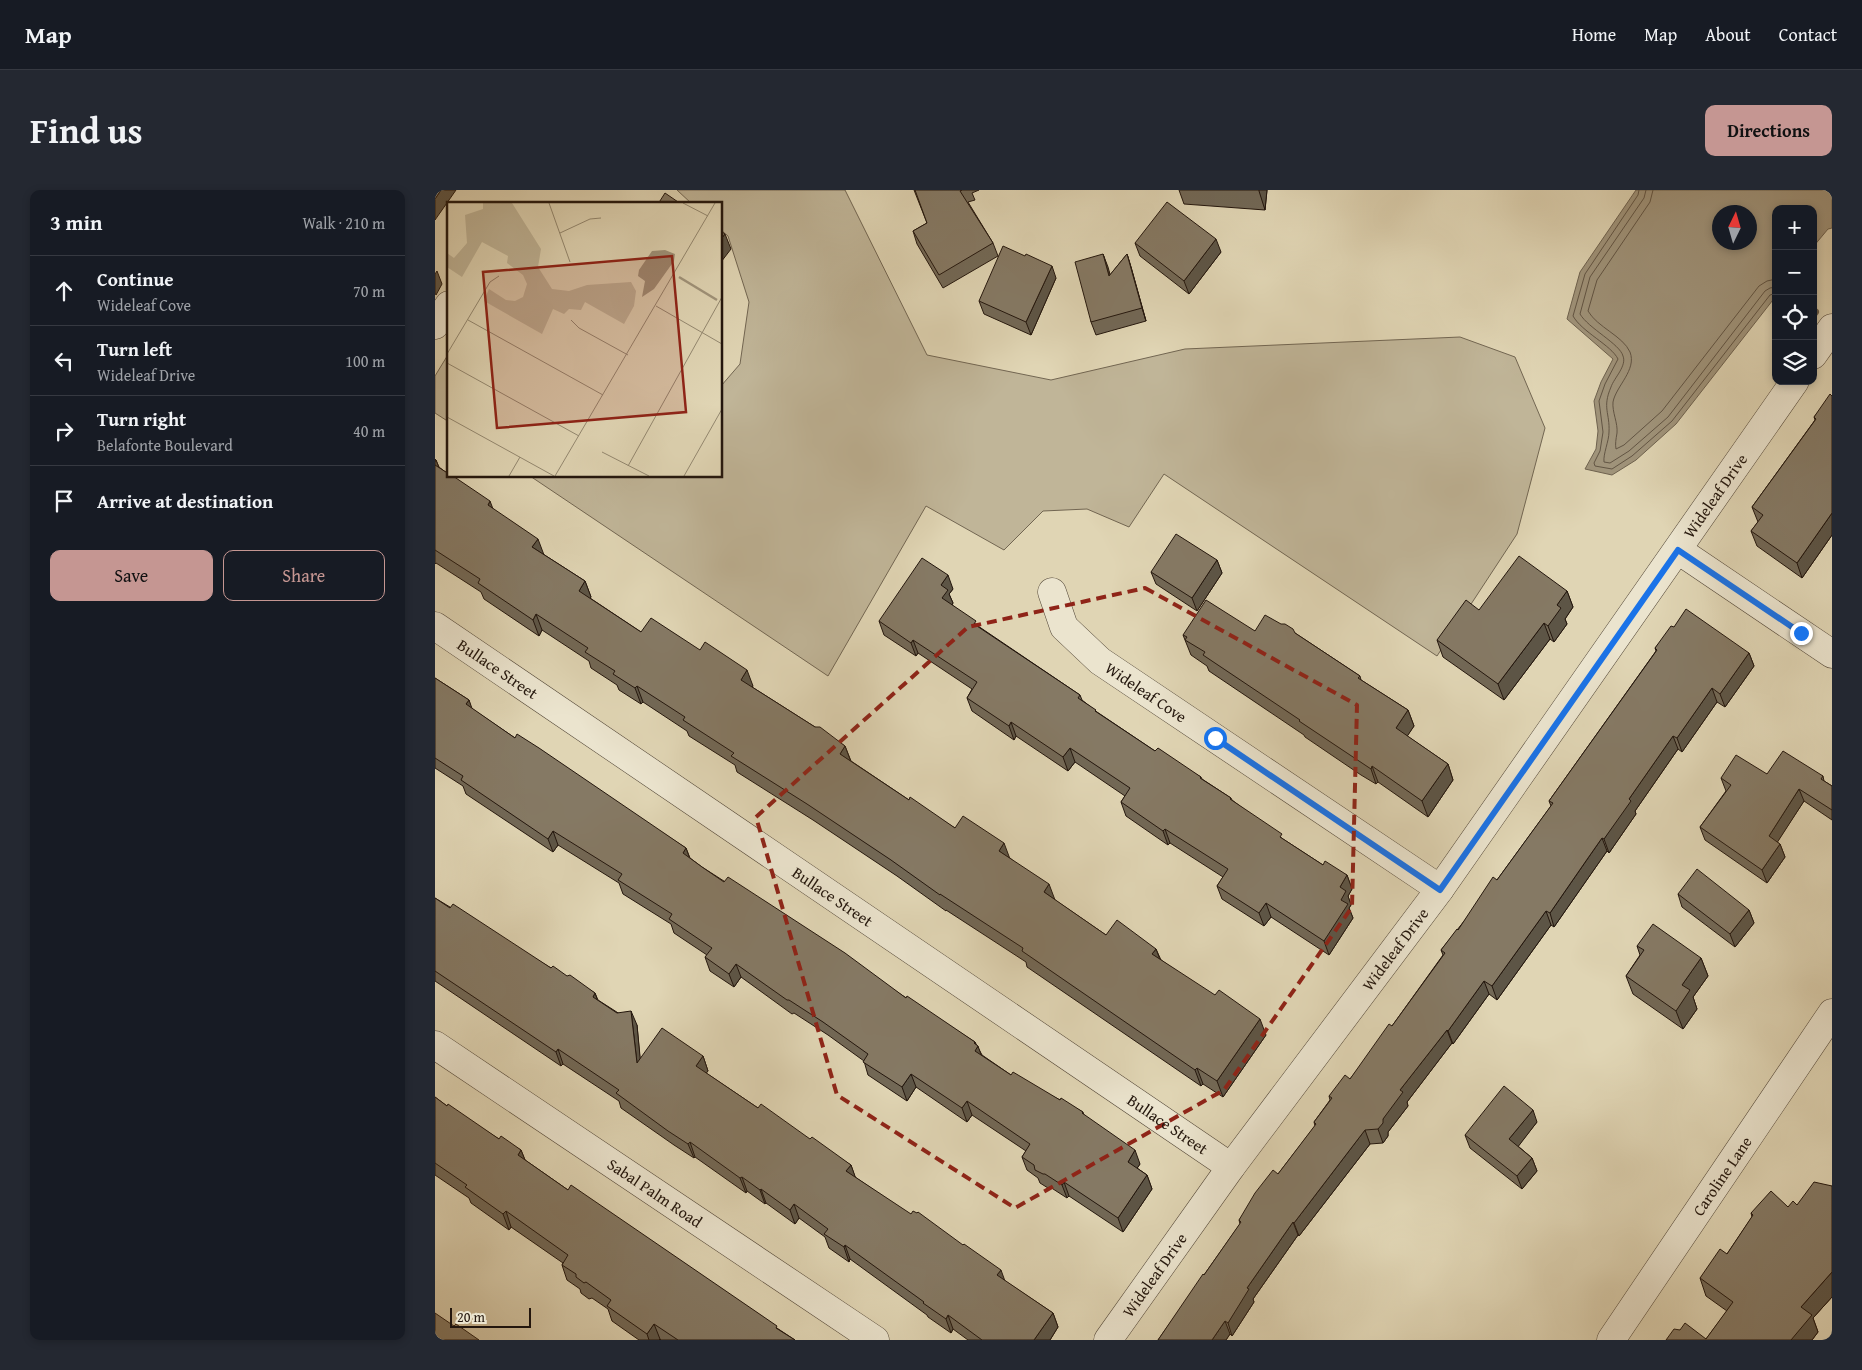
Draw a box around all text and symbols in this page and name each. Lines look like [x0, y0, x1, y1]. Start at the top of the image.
text: Map [25, 17, 72, 52]
text: Home [1572, 21, 1616, 48]
text: Map [1644, 21, 1677, 48]
text: About [1705, 21, 1751, 48]
text: Contact [1779, 21, 1837, 48]
text: Find us [30, 105, 143, 156]
button: Directions [1705, 105, 1832, 156]
inset map [447, 202, 723, 478]
north arrow [1712, 205, 1757, 250]
map controls [1772, 205, 1817, 385]
button: + [1772, 205, 1817, 250]
text: 3 min [50, 207, 102, 238]
text: Walk · 210 m [302, 211, 385, 235]
button: − [1772, 250, 1817, 295]
text: Continue [97, 265, 174, 293]
icon: ahead [50, 277, 78, 305]
text: 70 m [353, 279, 385, 303]
text: Wideleaf Cove [97, 293, 191, 317]
button: locate [1772, 295, 1817, 340]
text: Turn left [97, 335, 172, 363]
button: layers [1772, 340, 1817, 385]
icon: left [50, 347, 78, 375]
text: 100 m [345, 349, 385, 373]
text: Wideleaf Drive [97, 363, 195, 387]
text: Turn right [97, 405, 186, 433]
icon: right [50, 417, 78, 445]
text: 40 m [353, 419, 385, 443]
text: Belafonte Boulevard [97, 433, 233, 457]
street label: Wideleaf Drive [1677, 448, 1753, 543]
icon: arrive [50, 487, 78, 515]
text: Arrive at destination [97, 487, 273, 515]
button: Save [50, 550, 213, 601]
button: Share [223, 550, 385, 601]
route end [1790, 622, 1813, 645]
street label: Bullace Street [453, 633, 543, 705]
street label: Wideleaf Cove [1100, 656, 1192, 728]
route start [1204, 727, 1227, 750]
street label: Bullace Street [788, 860, 878, 933]
street label: Wideleaf Drive [1356, 902, 1434, 996]
street label: Bullace Street [1123, 1088, 1213, 1160]
street label: Caroline Lane [1686, 1131, 1757, 1221]
street label: Sabal Palm Road [603, 1152, 708, 1233]
street label: Wideleaf Drive [1116, 1228, 1193, 1322]
scale bar [450, 1305, 531, 1328]
text: 20 m [457, 1307, 485, 1327]

